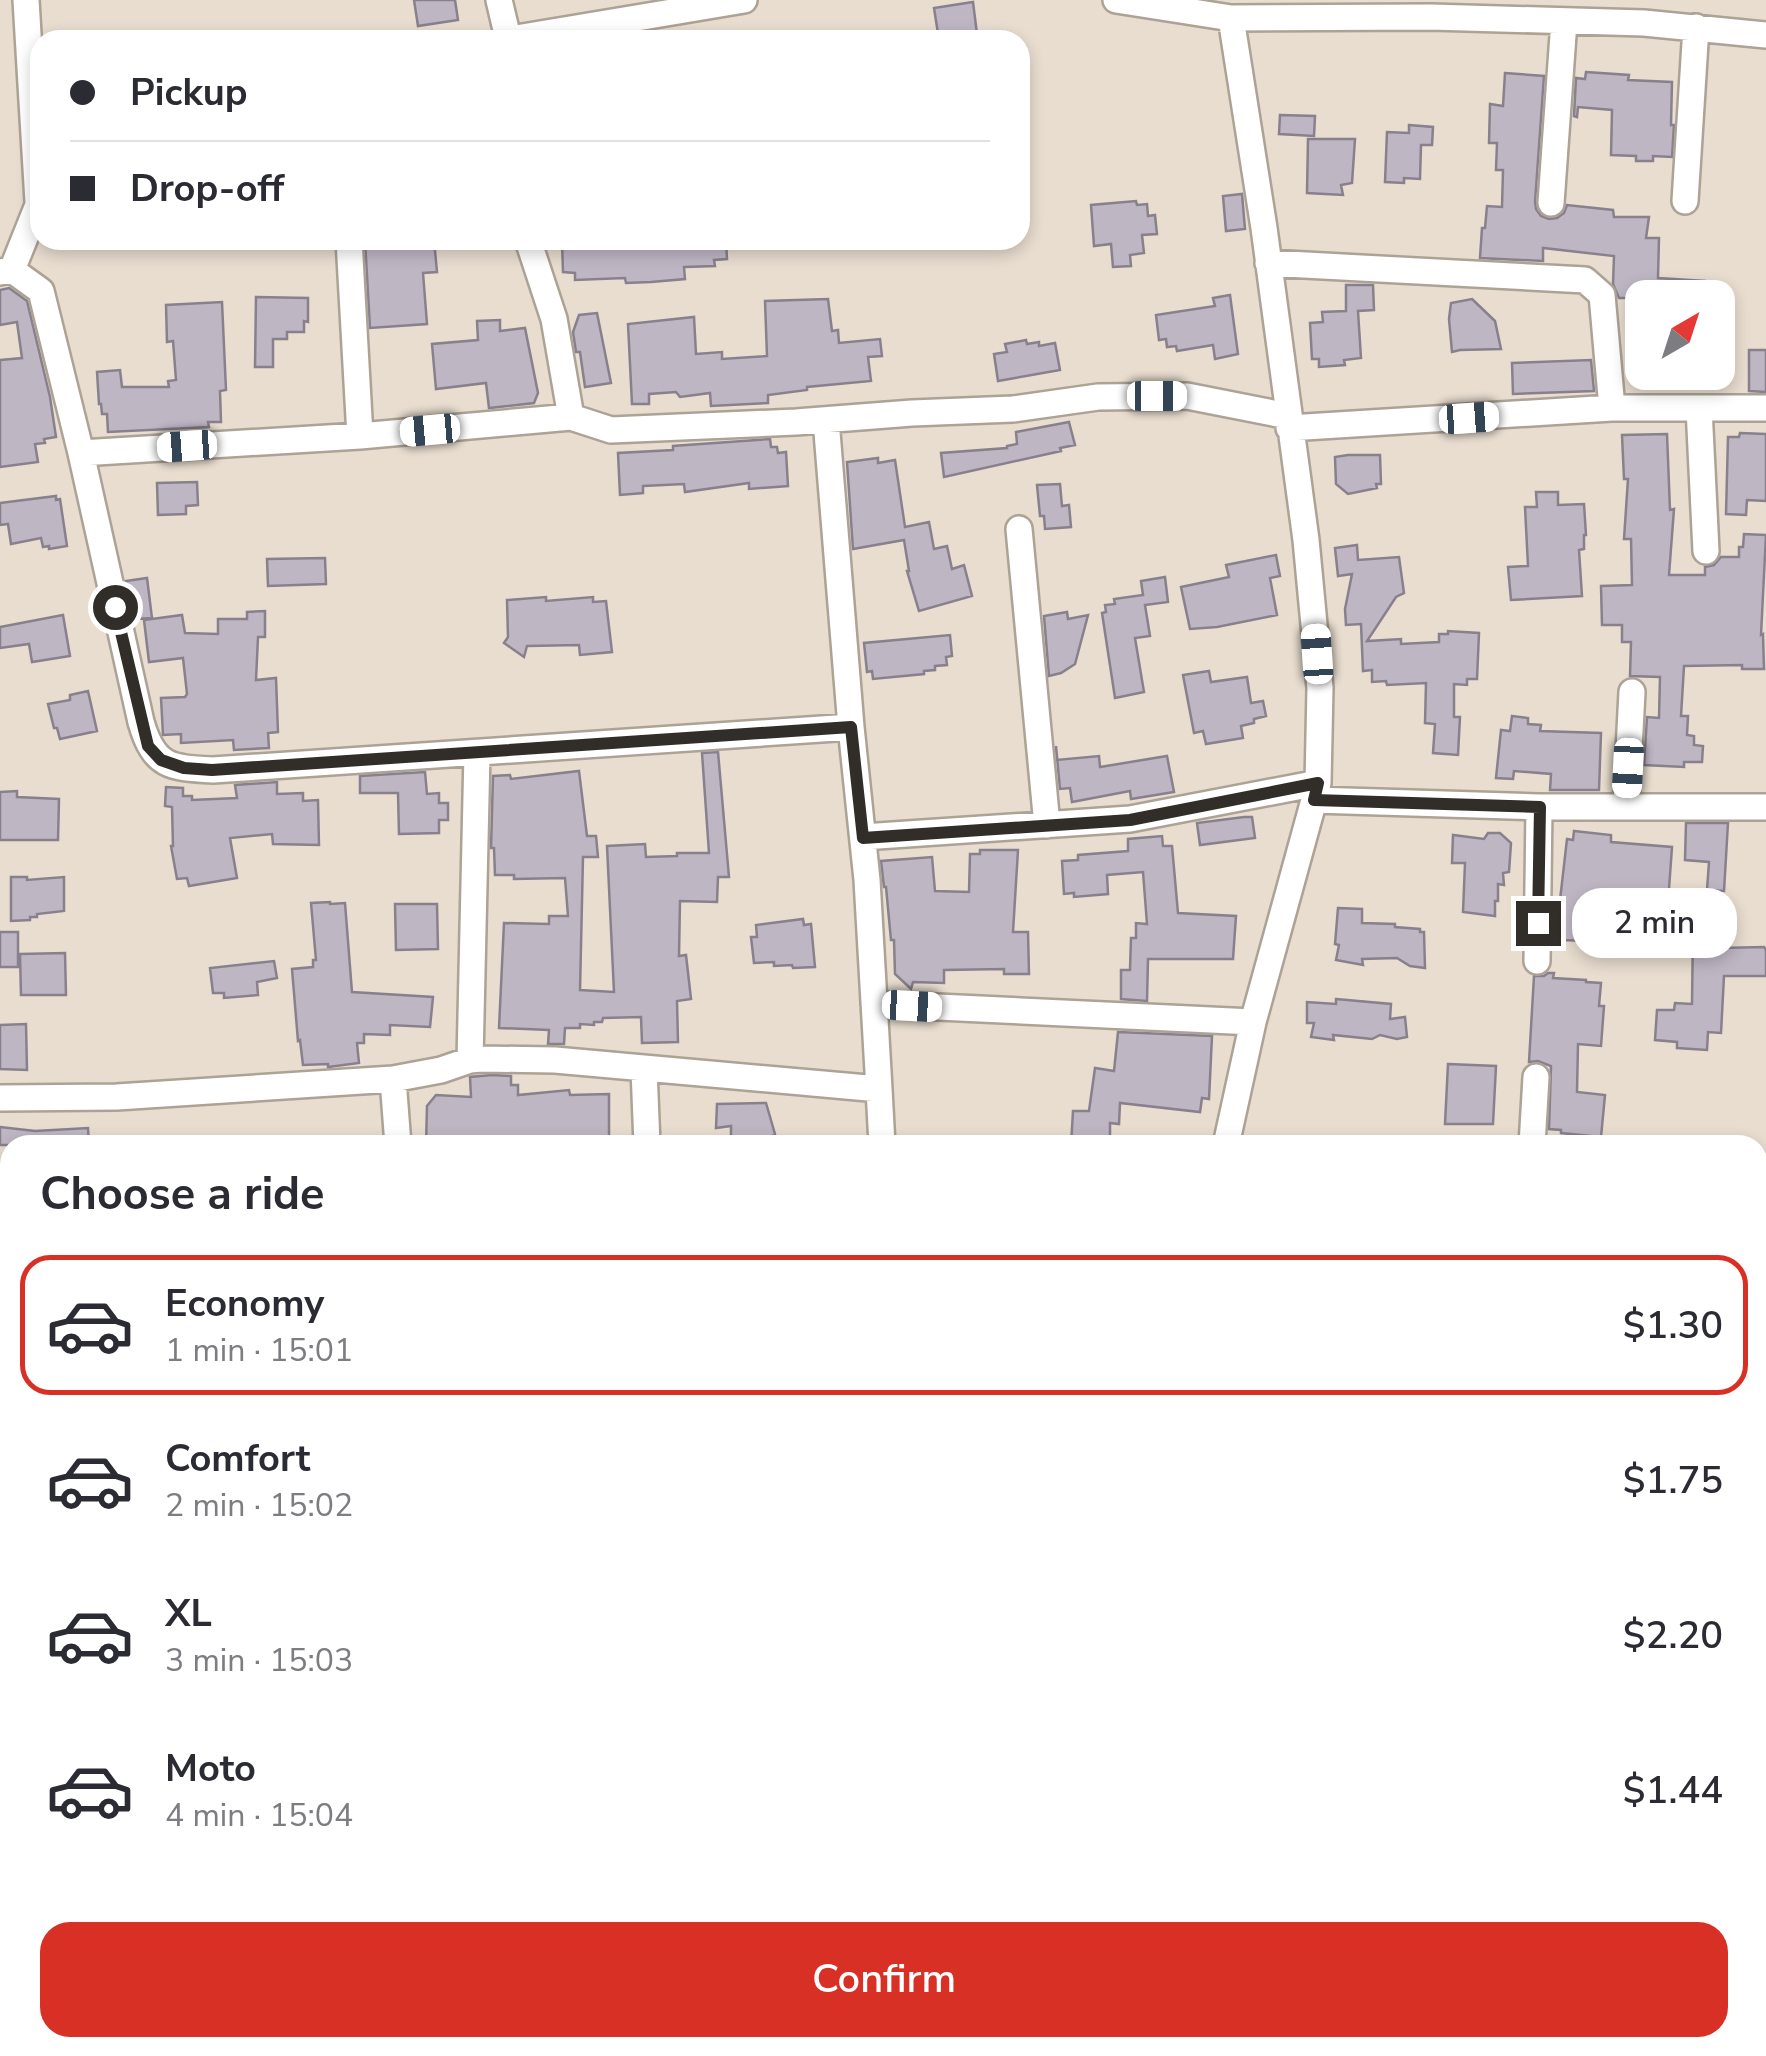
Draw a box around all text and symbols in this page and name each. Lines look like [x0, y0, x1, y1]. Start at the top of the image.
text: Pickup [130, 67, 248, 118]
text: Drop-off [130, 163, 284, 214]
north arrow [1625, 280, 1735, 390]
map controls [1625, 280, 1735, 390]
car [1127, 381, 1187, 411]
car [1438, 401, 1500, 435]
car [399, 412, 461, 448]
car [156, 429, 218, 463]
route start [93, 585, 138, 630]
car [1300, 623, 1334, 685]
car [1611, 737, 1645, 799]
callout: 2 min [1573, 888, 1738, 958]
route end [1516, 901, 1561, 946]
text: 2 min [1614, 901, 1695, 944]
car [881, 989, 943, 1023]
text: Choose a ride [40, 1164, 325, 1225]
text: Economy [165, 1278, 324, 1329]
icon: car [45, 1280, 135, 1370]
text: $1.30 [1623, 1300, 1723, 1351]
text: 1 min · 15:01 [165, 1329, 353, 1372]
text: Comfort [165, 1433, 310, 1484]
icon: car [45, 1435, 135, 1525]
text: $1.75 [1623, 1455, 1723, 1506]
text: 2 min · 15:02 [165, 1484, 353, 1527]
text: XL [165, 1588, 212, 1639]
icon: car [45, 1590, 135, 1680]
text: $2.20 [1623, 1610, 1723, 1661]
text: 3 min · 15:03 [165, 1639, 353, 1682]
text: Moto [165, 1743, 256, 1794]
icon: car [45, 1745, 135, 1835]
text: $1.44 [1623, 1765, 1723, 1816]
text: 4 min · 15:04 [165, 1794, 353, 1837]
button: Confirm [40, 1922, 1728, 2037]

